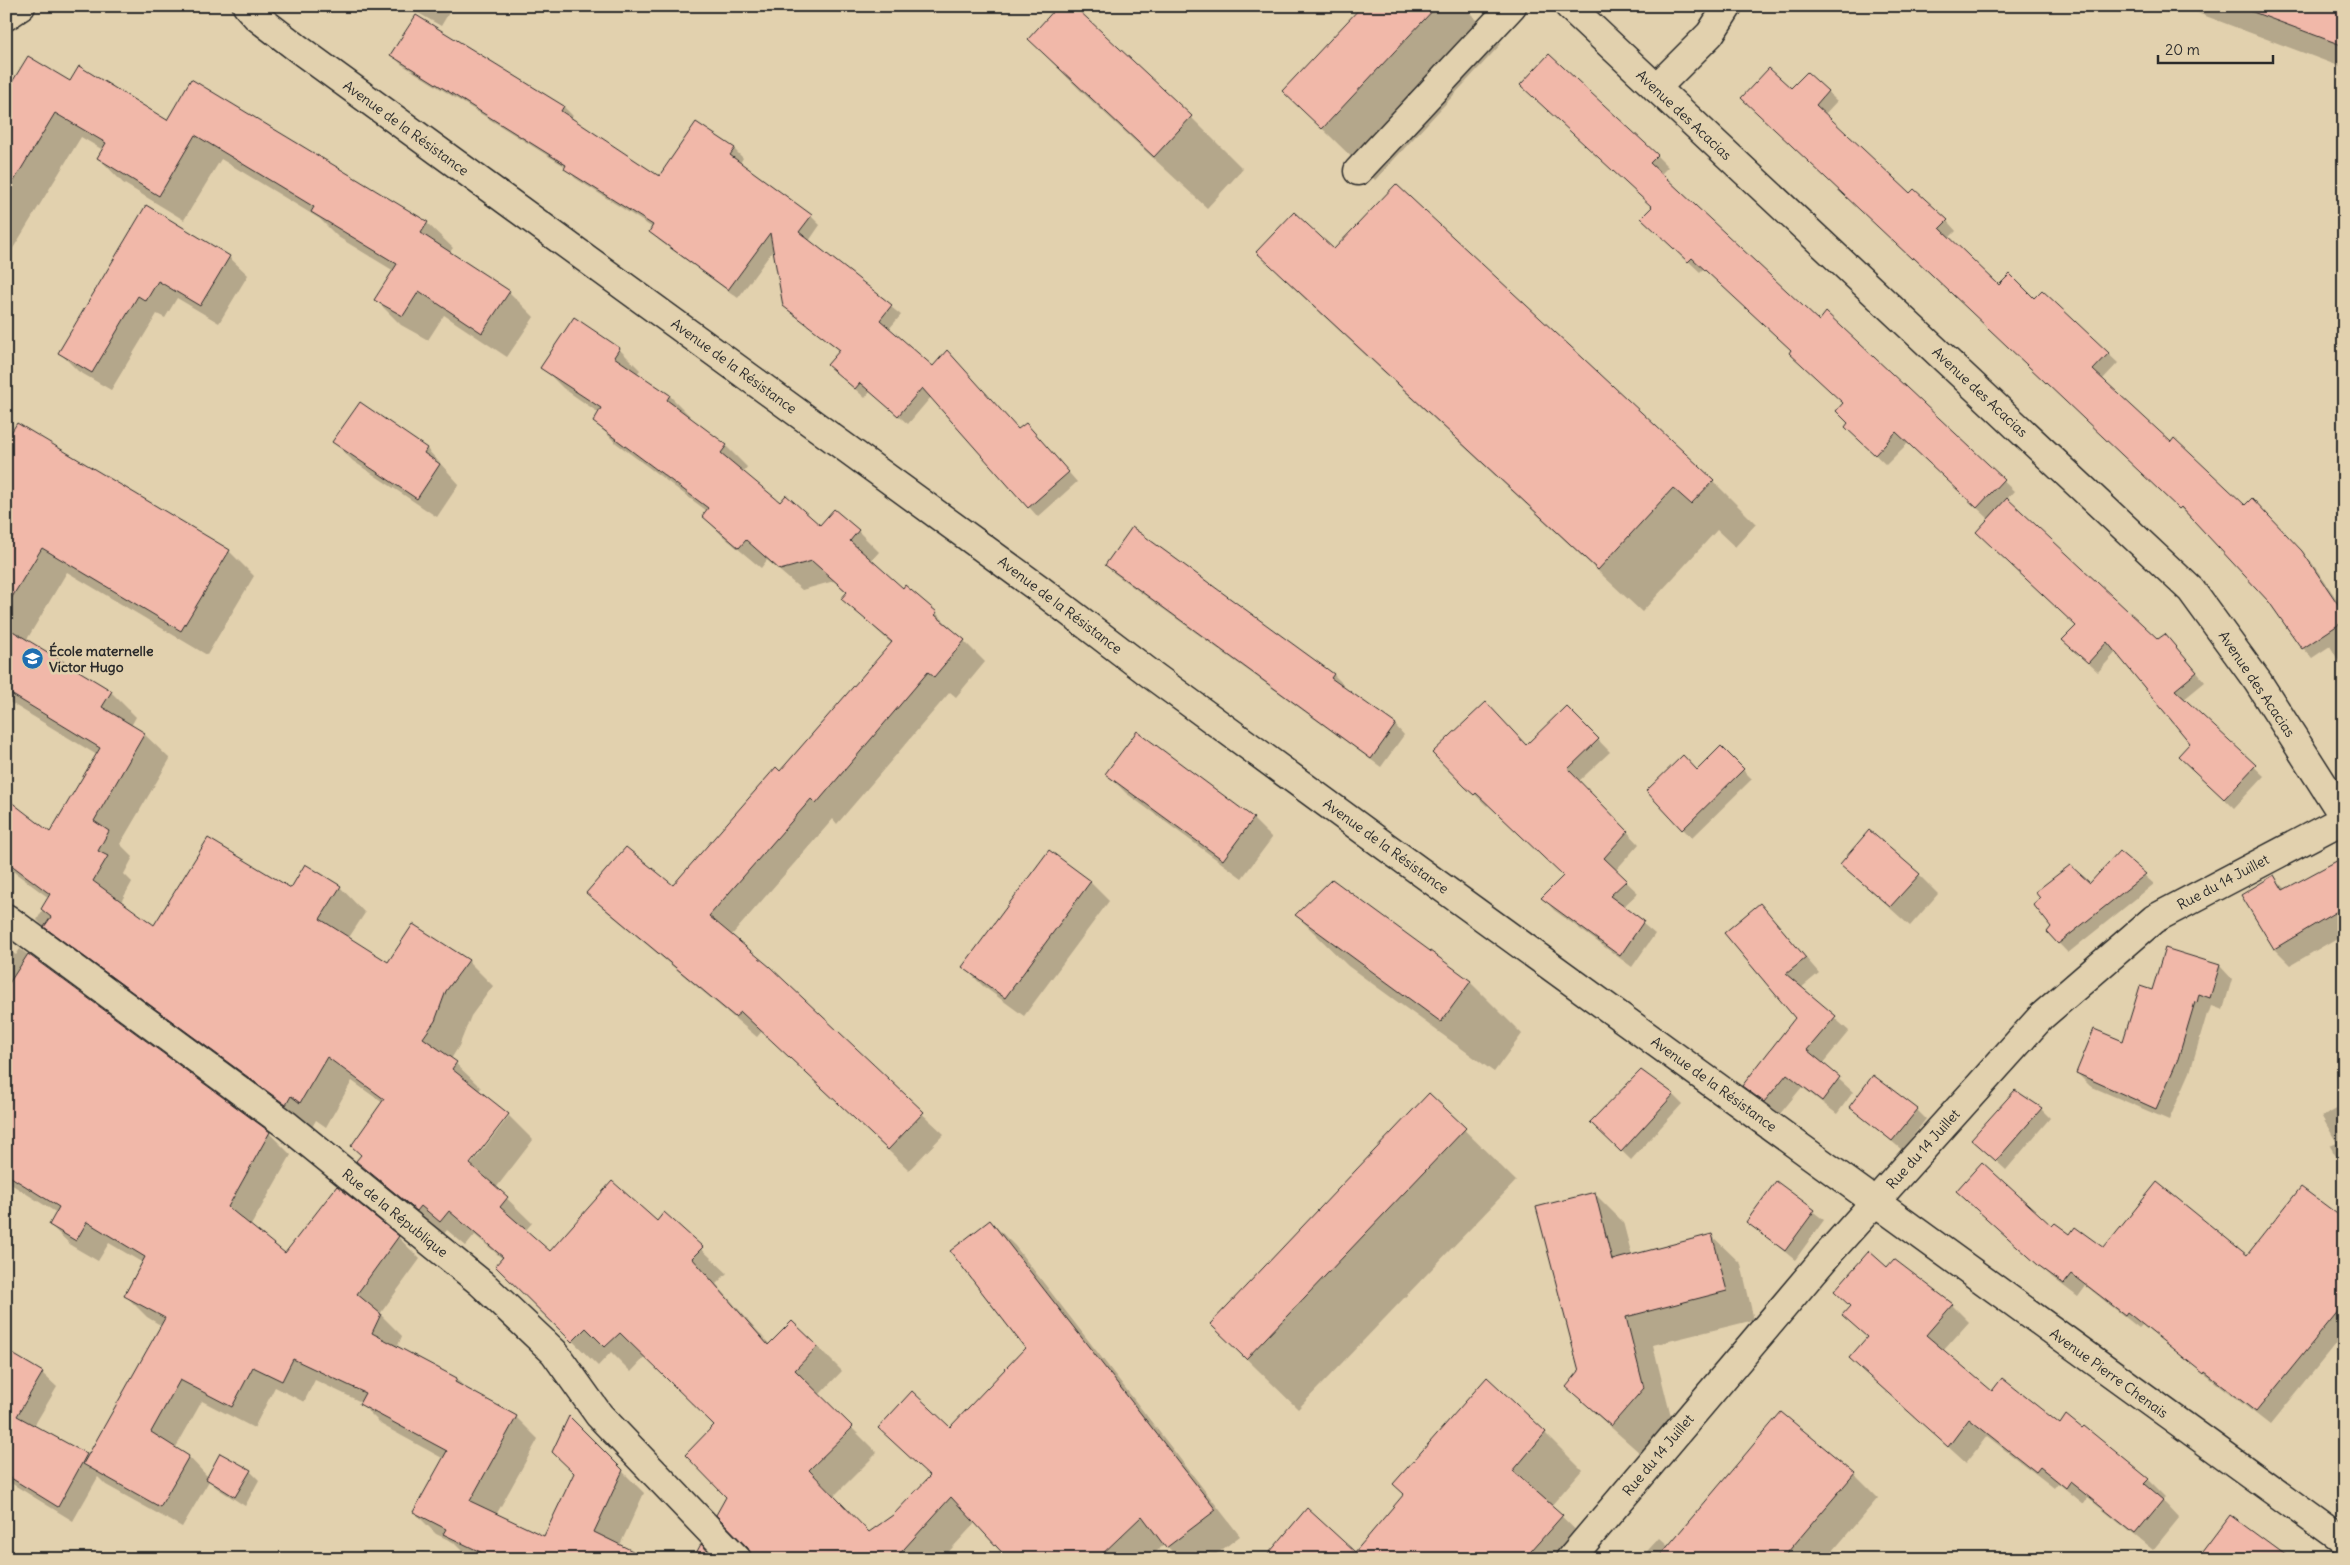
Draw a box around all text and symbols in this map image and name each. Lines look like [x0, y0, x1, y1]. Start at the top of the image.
scale bar [2158, 32, 2272, 64]
text: 20 m [2165, 40, 2200, 59]
street label: Avenue des Acacias [1632, 66, 1736, 164]
street label: Avenue de la Résistance [340, 76, 472, 180]
street label: Avenue de la Résistance [668, 314, 800, 418]
street label: Avenue des Acacias [1928, 343, 2032, 441]
street label: Avenue de la Résistance [994, 552, 1126, 658]
street label: Avenue des Acacias [2215, 627, 2299, 741]
place label: École maternelle Victor Hugo [49, 642, 154, 676]
school or university icon: École maternelle Victor Hugo [21, 647, 45, 671]
street label: Avenue de la Résistance [1320, 794, 1452, 898]
street label: Rue du 14 Juillet [2174, 850, 2272, 914]
street label: Avenue de la Résistance [1648, 1032, 1780, 1136]
street label: Rue du 14 Juillet [1882, 1105, 1964, 1193]
street label: Rue de la République [338, 1165, 452, 1261]
street label: Avenue Pierre Chenais [2046, 1324, 2172, 1422]
street label: Rue du 14 Juillet [1618, 1410, 1698, 1500]

